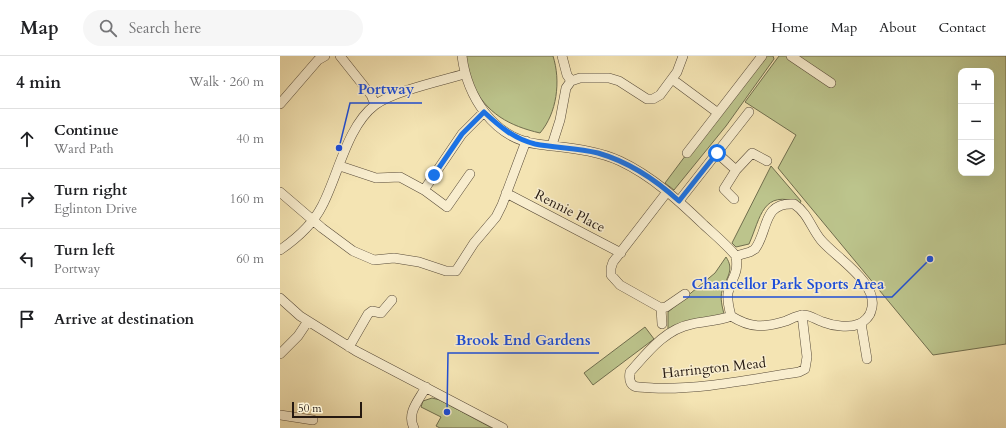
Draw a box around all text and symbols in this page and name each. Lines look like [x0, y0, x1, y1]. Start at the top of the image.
search box [83, 10, 363, 46]
text: Map [20, 15, 59, 41]
icon: search [97, 17, 119, 39]
text: Search here [129, 18, 201, 38]
text: Home [771, 18, 809, 37]
text: Map [831, 18, 857, 37]
text: About [879, 18, 916, 37]
text: Contact [938, 18, 986, 37]
map controls [958, 68, 994, 176]
button: + [958, 68, 994, 104]
text: 4 min [16, 71, 61, 94]
text: Walk · 260 m [189, 73, 264, 91]
callout: Portway [350, 76, 422, 103]
text: Portway [358, 79, 415, 99]
button: − [958, 104, 994, 140]
text: Continue [54, 120, 119, 140]
icon: ahead [16, 128, 38, 150]
text: 40 m [236, 130, 264, 148]
text: Ward Path [54, 140, 114, 158]
button: layers [958, 140, 994, 176]
route start [708, 144, 726, 162]
route end [425, 166, 443, 184]
text: Turn right [54, 180, 127, 200]
street label: Rennie Place [532, 185, 608, 237]
icon: right [16, 188, 38, 210]
text: 160 m [230, 190, 264, 208]
text: Eglinton Drive [54, 200, 137, 218]
text: Turn left [54, 240, 115, 260]
icon: left [16, 248, 38, 270]
text: 60 m [236, 250, 264, 268]
text: Portway [54, 260, 100, 278]
callout: Chancellor Park Sports Area [683, 270, 892, 297]
text: Chancellor Park Sports Area [692, 274, 885, 294]
icon: arrive [16, 308, 38, 330]
text: Arrive at destination [54, 309, 194, 329]
callout: Brook End Gardens [448, 326, 599, 353]
text: Brook End Gardens [455, 330, 591, 350]
street label: Harrington Mead [661, 353, 767, 383]
scale bar [292, 400, 362, 419]
text: 50 m [298, 401, 322, 416]

